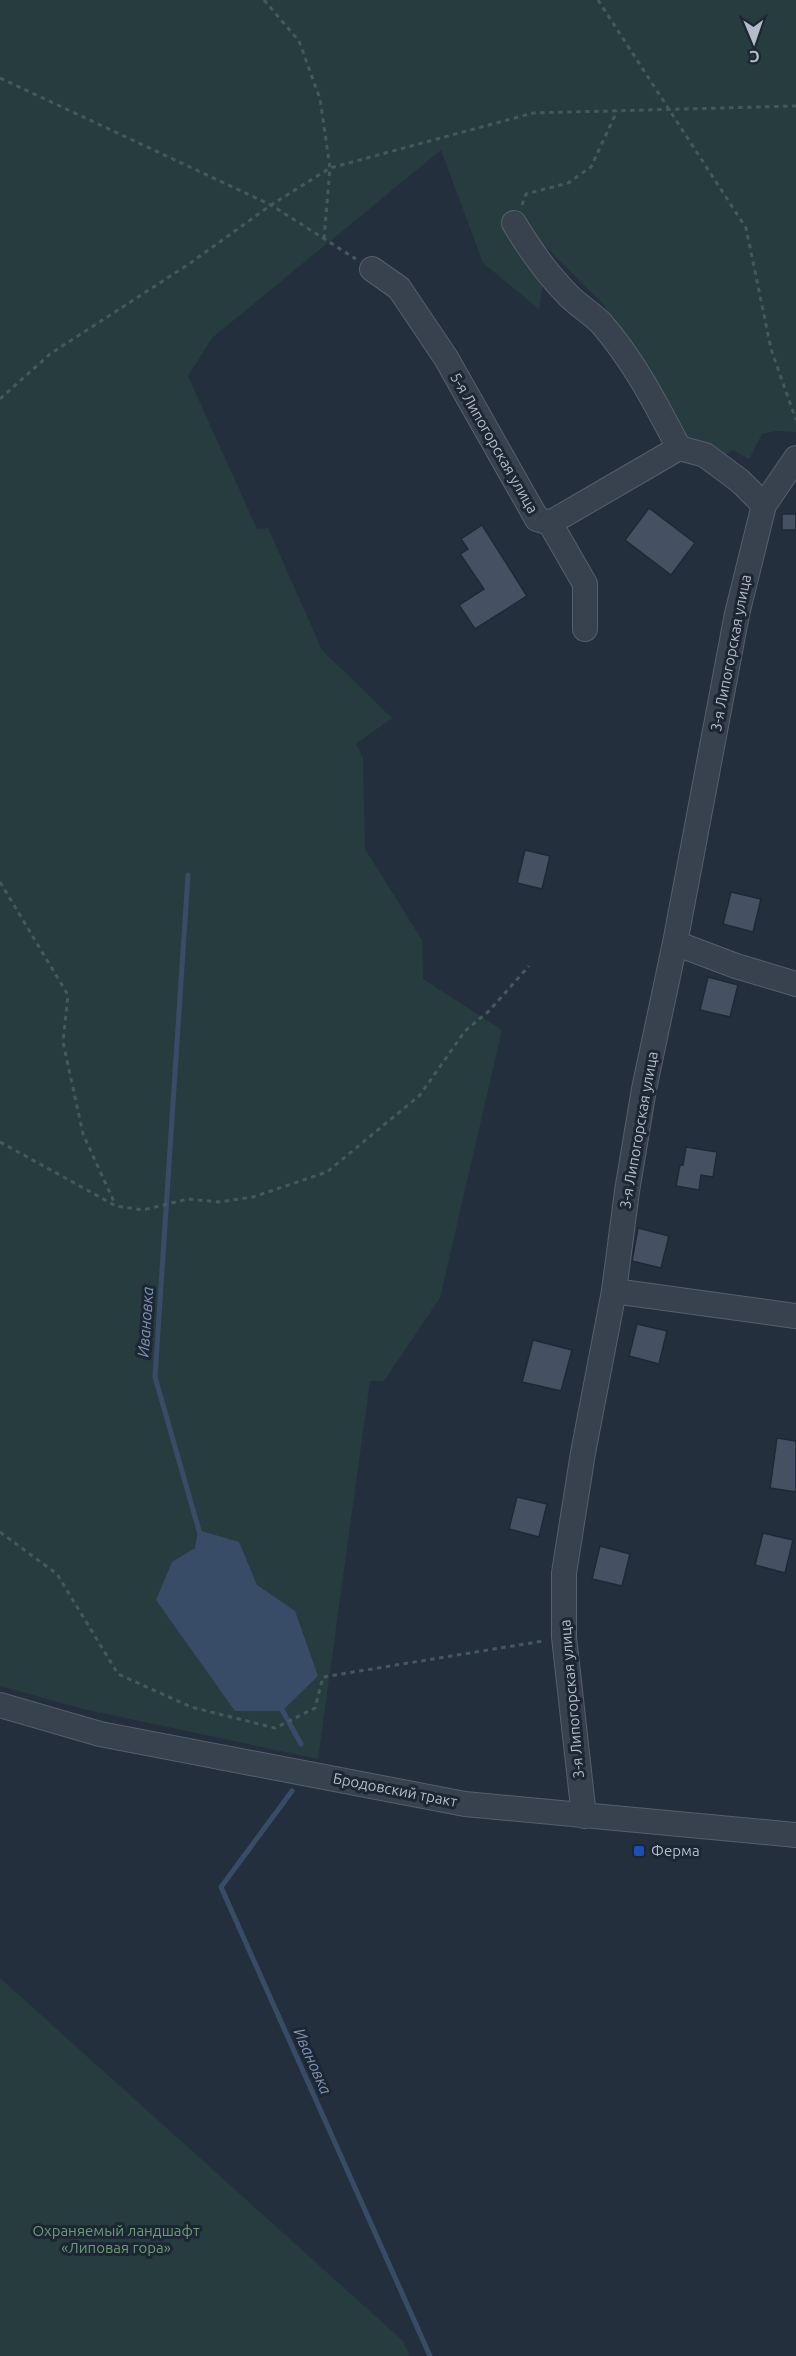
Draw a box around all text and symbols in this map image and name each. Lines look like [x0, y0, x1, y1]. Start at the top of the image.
north arrow [724, 12, 784, 72]
text: С [749, 48, 760, 66]
street label: 5-я Липогорская улица [447, 369, 542, 516]
street label: 3-я Липогорская улица [707, 573, 754, 733]
street label: 3-я Липогорская улица [616, 1050, 661, 1210]
water label: Ивановка [134, 1286, 156, 1358]
street label: 3-я Липогорская улица [556, 1619, 587, 1779]
street label: Бродовский тракт [332, 1769, 459, 1810]
place label: Ферма [651, 1842, 700, 1859]
marker: Ферма [632, 1844, 646, 1858]
water label: Ивановка [290, 2025, 336, 2097]
park label: Охраняемый ландшафт «Липовая гора» [32, 2222, 200, 2256]

